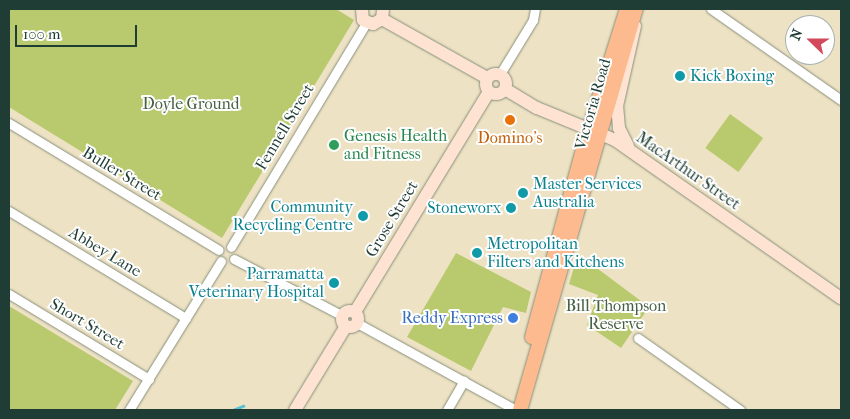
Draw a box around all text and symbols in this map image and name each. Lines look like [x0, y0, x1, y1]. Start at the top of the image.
scale bar [18, 15, 140, 47]
north arrow [785, 15, 835, 65]
text: 100 m [23, 25, 61, 43]
text: N [787, 26, 806, 43]
street label: Victoria Road [571, 56, 615, 152]
place label: Kick Boxing [690, 66, 774, 86]
marker: Kick Boxing [674, 70, 686, 82]
street label: Fennell Street [252, 80, 318, 174]
park label: Doyle Ground [143, 94, 239, 114]
marker: Domino's [504, 114, 516, 126]
place label: Genesis Health and Fitness [344, 126, 447, 164]
place label: Domino's [478, 128, 542, 148]
street label: MacArthur Street [632, 128, 744, 214]
marker: Genesis Health and Fitness [328, 139, 340, 151]
street label: Buller Street [79, 143, 165, 205]
place label: Master Services Australia [533, 174, 641, 212]
street label: Grose Street [362, 177, 422, 261]
marker: Master Services Australia [517, 187, 529, 199]
place label: Community Recycling Centre [233, 197, 353, 235]
place label: Stoneworx [427, 198, 501, 218]
marker: Stoneworx [505, 202, 517, 214]
marker: Community Recycling Centre [357, 210, 369, 222]
street label: Abbey Lane [65, 223, 145, 281]
place label: Metropolitan Filters and Kitchens [487, 234, 624, 272]
marker: Metropolitan Filters and Kitchens [471, 247, 483, 259]
place label: Parramatta Veterinary Hospital [189, 264, 324, 302]
marker: Parramatta Veterinary Hospital [328, 277, 340, 289]
street label: Short Street [46, 294, 128, 354]
park label: Bill Thompson Reserve [566, 296, 666, 334]
place label: Reddy Express [401, 308, 503, 328]
marker: Reddy Express [507, 312, 519, 324]

